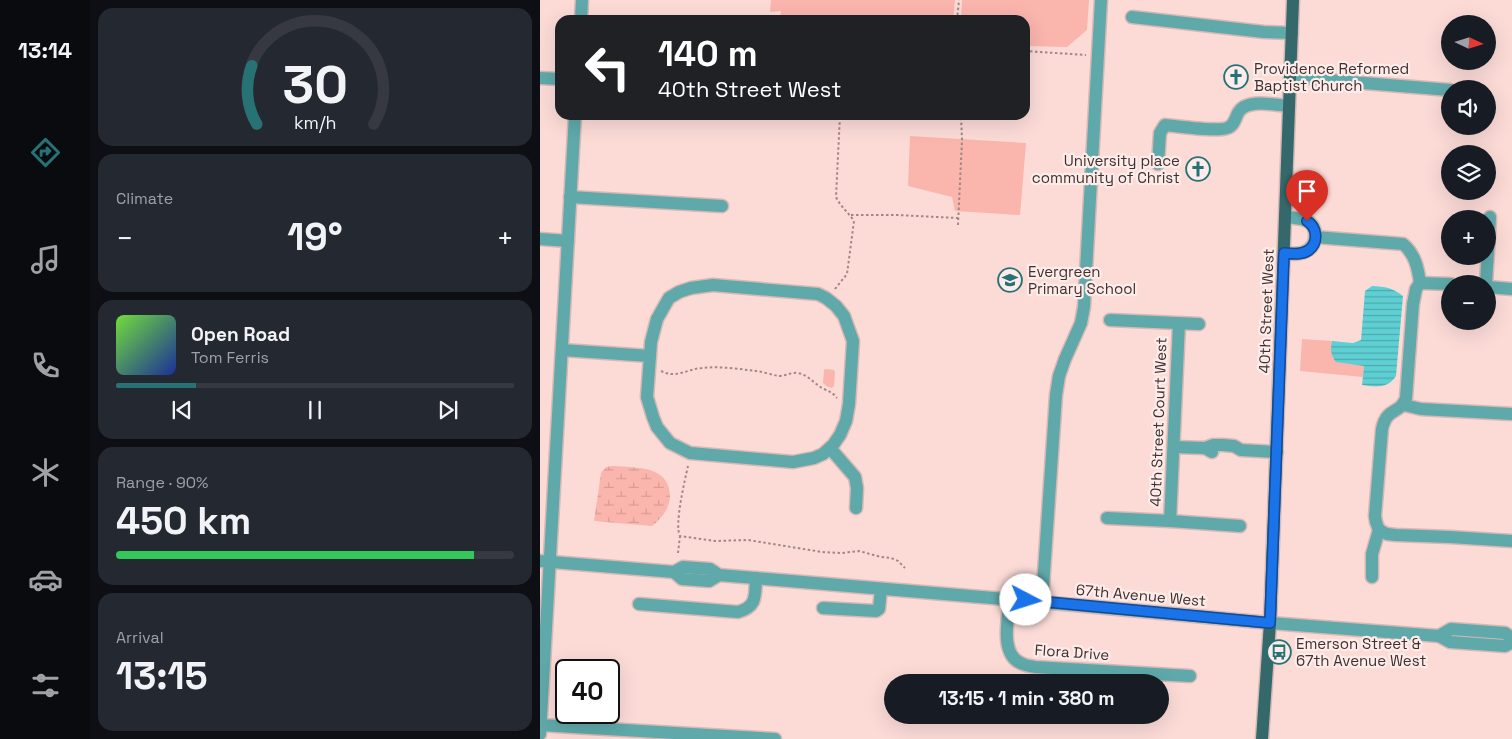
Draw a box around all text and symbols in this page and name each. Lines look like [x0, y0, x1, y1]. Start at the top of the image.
north arrow [1441, 15, 1496, 70]
map controls [1441, 15, 1496, 330]
text: 140 m [658, 32, 758, 76]
icon: left [575, 35, 640, 100]
text: 13:14 [18, 36, 72, 64]
text: 30 [282, 52, 348, 118]
place label: Providence Reformed Baptist Church [1254, 59, 1409, 95]
church icon: Providence Reformed Baptist Church [1223, 64, 1249, 90]
text: 40th Street West [658, 75, 841, 103]
button: sound [1441, 80, 1496, 135]
text: km/h [294, 111, 336, 134]
icon: directions [28, 135, 63, 170]
button: layers [1441, 145, 1496, 200]
place label: University place community of Christ [1032, 151, 1180, 187]
church icon: University place community of Christ [1185, 156, 1211, 182]
pin [1286, 170, 1328, 221]
icon: arrive [1293, 177, 1321, 205]
text: Climate [116, 188, 173, 209]
button: + [1441, 210, 1496, 265]
text: 19° [287, 213, 343, 261]
text: − [116, 220, 133, 256]
text: + [497, 220, 514, 256]
icon: music [28, 242, 63, 277]
street label: 40th Street West [1254, 248, 1278, 374]
place label: Evergreen Primary School [1028, 262, 1136, 298]
school or university icon: Evergreen Primary School [997, 267, 1023, 293]
button: − [1441, 275, 1496, 330]
text: Open Road [191, 322, 290, 347]
street label: 40th Street Court West [1146, 337, 1170, 507]
text: Tom Ferris [191, 347, 269, 368]
icon: phone [28, 348, 63, 383]
icon: previous [168, 396, 196, 424]
icon: pause [301, 396, 329, 424]
icon: next [434, 396, 462, 424]
icon: climate [28, 455, 63, 490]
text: Range · 90% [116, 472, 208, 493]
text: 450 km [116, 497, 251, 545]
icon: car [28, 562, 63, 597]
position arrow [999, 573, 1051, 625]
street label: 67th Avenue West [1075, 580, 1207, 610]
text: Arrival [116, 627, 164, 648]
place label: Emerson Street & 67th Avenue West [1296, 634, 1426, 670]
bus stop icon: Emerson Street & 67th Avenue West [1266, 639, 1292, 665]
street label: Flora Drive [1034, 640, 1110, 664]
text: 13:15 [116, 652, 208, 700]
speed limit sign: 40 [555, 659, 620, 724]
icon: filters [28, 668, 63, 703]
text: 13:15 · 1 min · 380 m [938, 686, 1115, 711]

